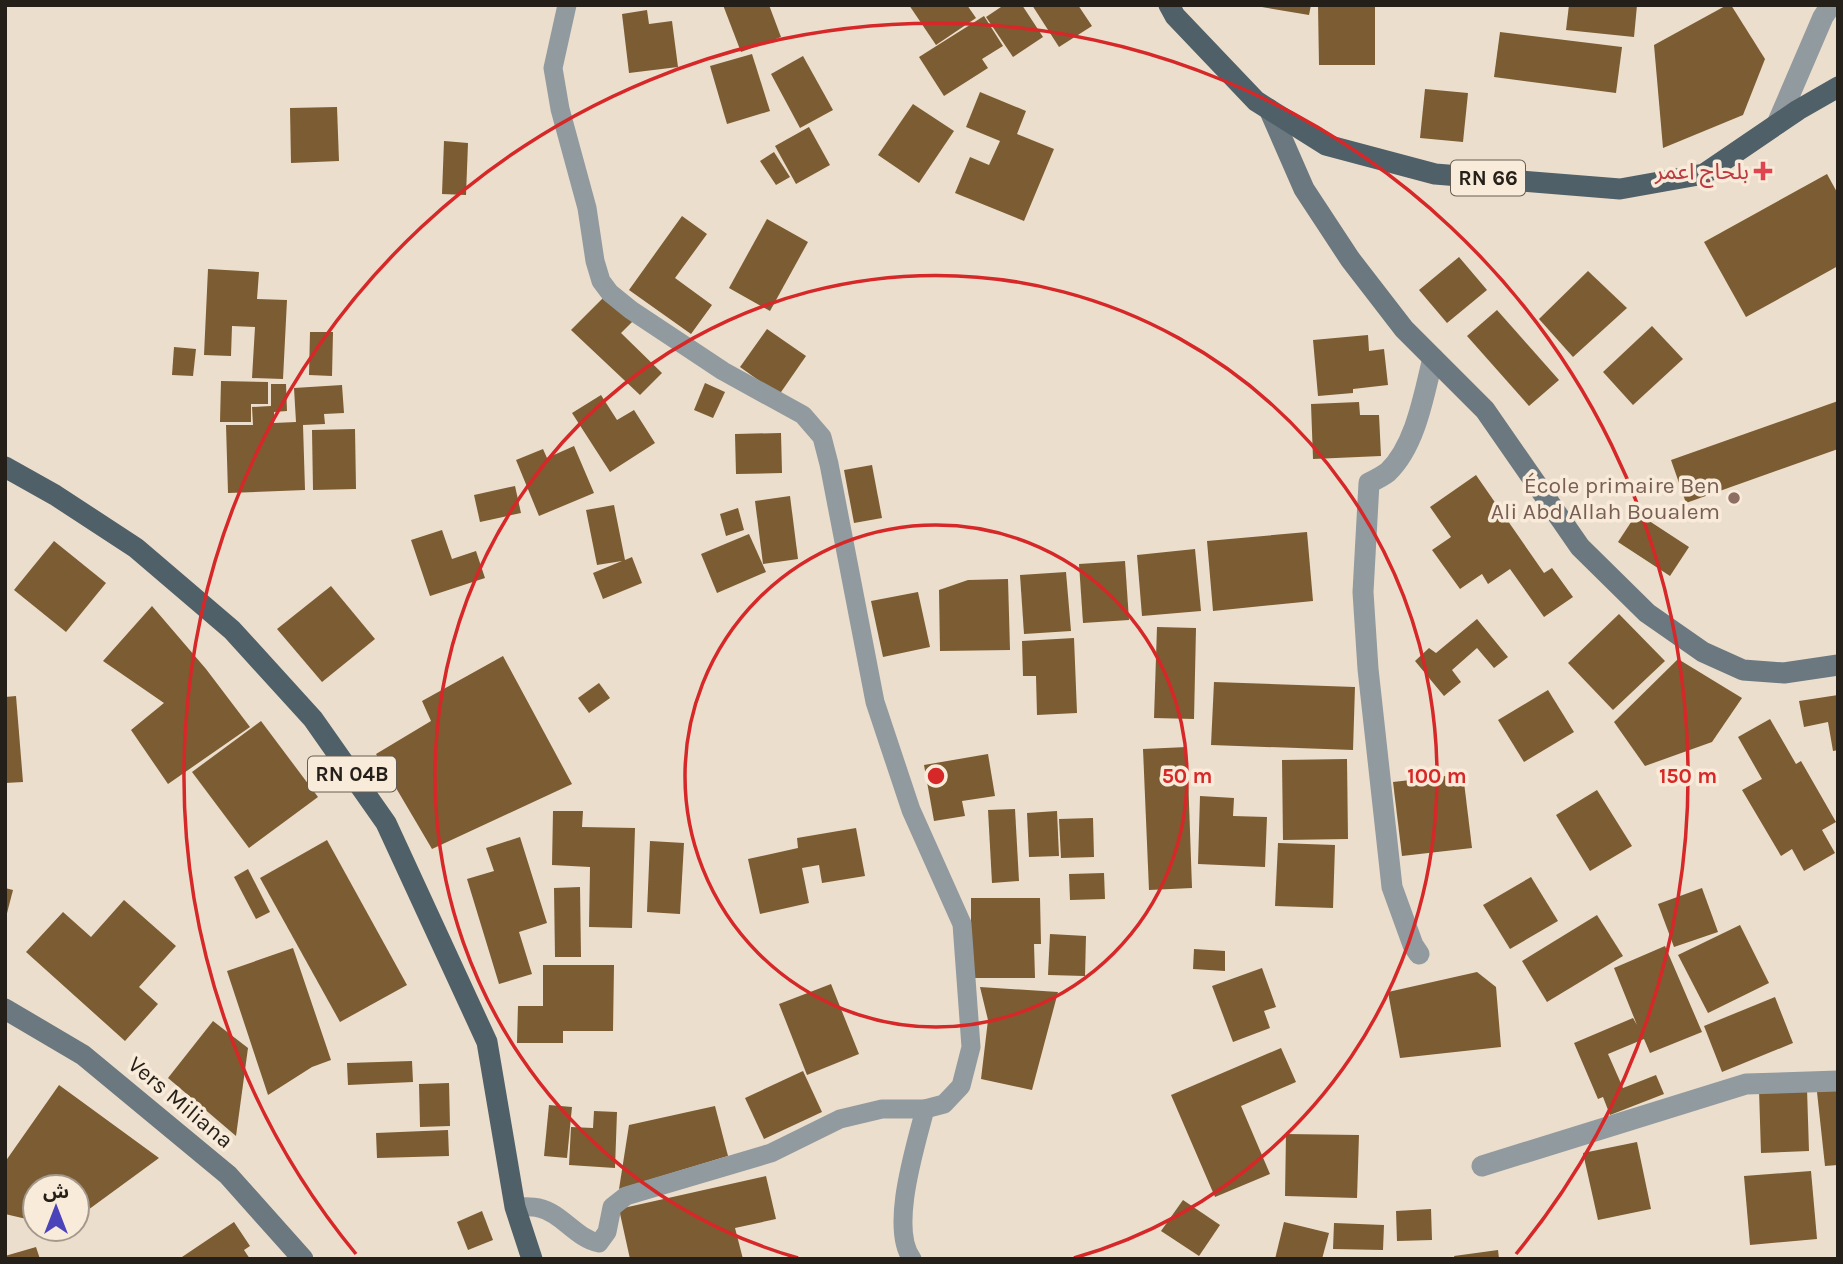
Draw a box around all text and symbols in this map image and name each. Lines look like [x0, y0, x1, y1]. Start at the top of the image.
place label: بلحاج اعمر [1654, 158, 1749, 188]
road number: RN 66 [1451, 160, 1525, 196]
marker: بلحاج اعمر [1755, 163, 1771, 179]
place label: École primaire Ben Ali Abd Allah Boualem [1491, 472, 1720, 525]
marker: École primaire Ben Ali Abd Allah Boualem [1726, 490, 1742, 506]
road number: RN 04B [308, 756, 396, 792]
centre of rings [924, 764, 948, 788]
text: 50 m [1162, 764, 1212, 788]
text: 100 m [1407, 764, 1467, 788]
text: 150 m [1659, 764, 1717, 788]
street label: Vers Miliana [123, 1051, 239, 1154]
north arrow [21, 1173, 91, 1243]
text: ش [43, 1181, 69, 1203]

